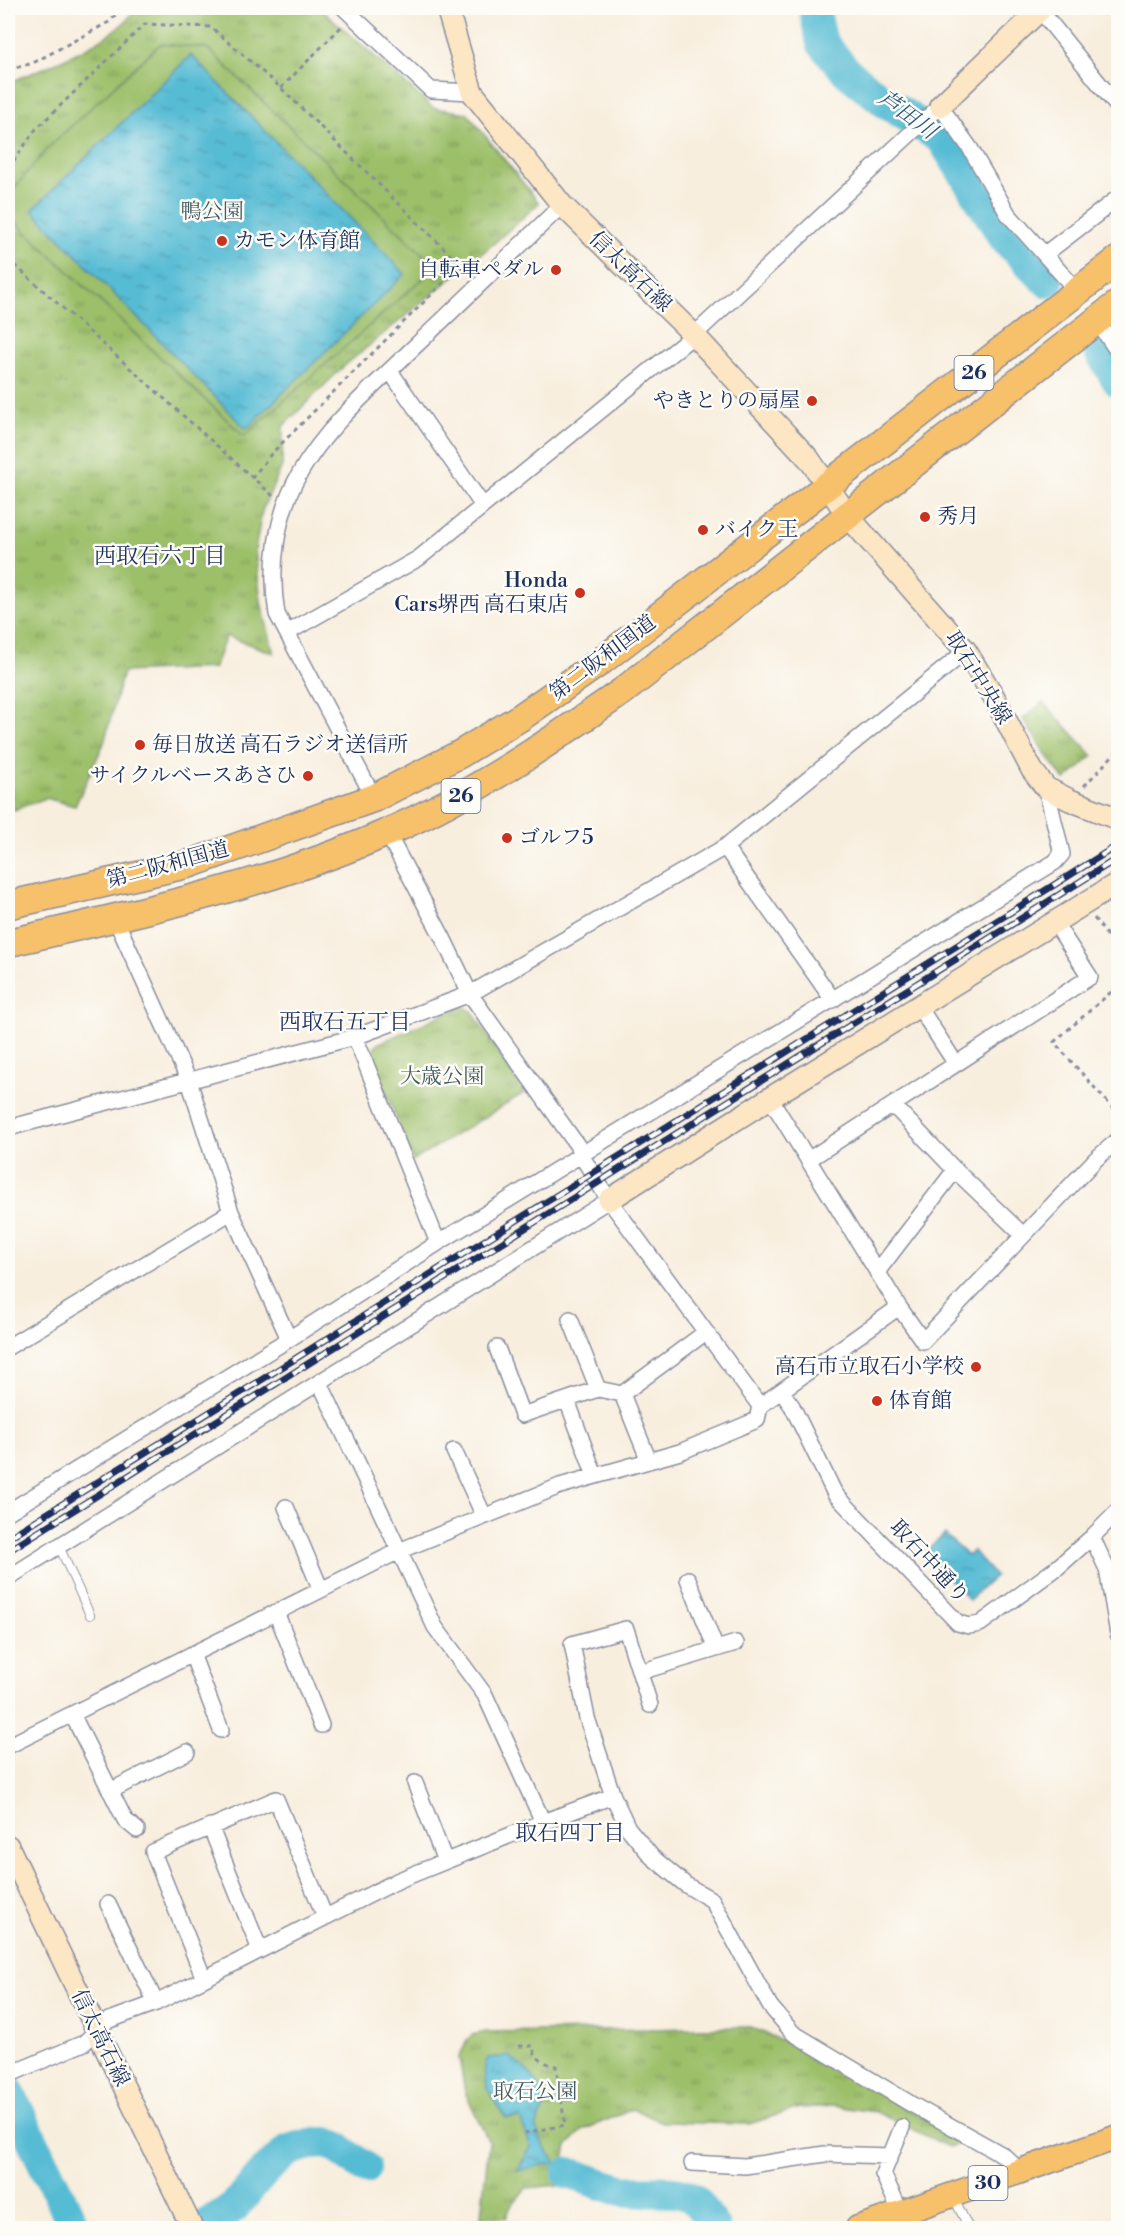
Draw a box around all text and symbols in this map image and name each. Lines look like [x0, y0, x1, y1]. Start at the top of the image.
water label: 芦田川 [872, 85, 943, 146]
park label: 鴨公園 [181, 199, 244, 225]
street label: 信太高石線 [583, 226, 677, 318]
place label: カモン体育館 [234, 228, 360, 254]
marker: カモン体育館 [215, 234, 229, 248]
place label: 自転車ペダル [418, 257, 544, 283]
marker: 自転車ペダル [549, 263, 563, 277]
road number: 26 [954, 356, 994, 390]
place label: やきとりの扇屋 [653, 388, 800, 414]
marker: やきとりの扇屋 [805, 394, 819, 408]
place label: 秀月 [937, 504, 979, 530]
marker: 秀月 [918, 510, 932, 524]
place label: バイク王 [715, 517, 799, 543]
marker: バイク王 [696, 523, 710, 537]
district label: 西取石六丁目 [94, 543, 226, 570]
place label: Honda Cars堺西 高石東店 [394, 568, 568, 618]
marker: Honda Cars堺西 高石東店 [573, 586, 587, 600]
street label: 第二阪和国道 [545, 610, 661, 706]
street label: 取石中央線 [939, 627, 1017, 729]
place label: 毎日放送 高石ラジオ送信所 [152, 732, 408, 758]
marker: 毎日放送 高石ラジオ送信所 [133, 738, 147, 752]
place label: サイクルベースあさひ [90, 763, 296, 789]
marker: サイクルベースあさひ [301, 769, 315, 783]
road number: 26 [442, 779, 480, 813]
place label: ゴルフ5 [519, 825, 594, 851]
marker: ゴルフ5 [500, 831, 514, 845]
street label: 第二阪和国道 [104, 836, 232, 894]
district label: 西取石五丁目 [279, 1009, 411, 1036]
park label: 大歳公園 [400, 1064, 484, 1090]
place label: 高石市立取石小学校 [775, 1354, 964, 1380]
marker: 高石市立取石小学校 [969, 1360, 983, 1374]
place label: 体育館 [889, 1388, 952, 1414]
marker: 体育館 [870, 1394, 884, 1408]
street label: 取石中通り [884, 1515, 974, 1609]
district label: 取石四丁目 [515, 1820, 625, 1847]
street label: 信太高石線 [65, 1985, 135, 2091]
park label: 取石公園 [493, 2079, 577, 2105]
road number: 30 [968, 2166, 1008, 2200]

